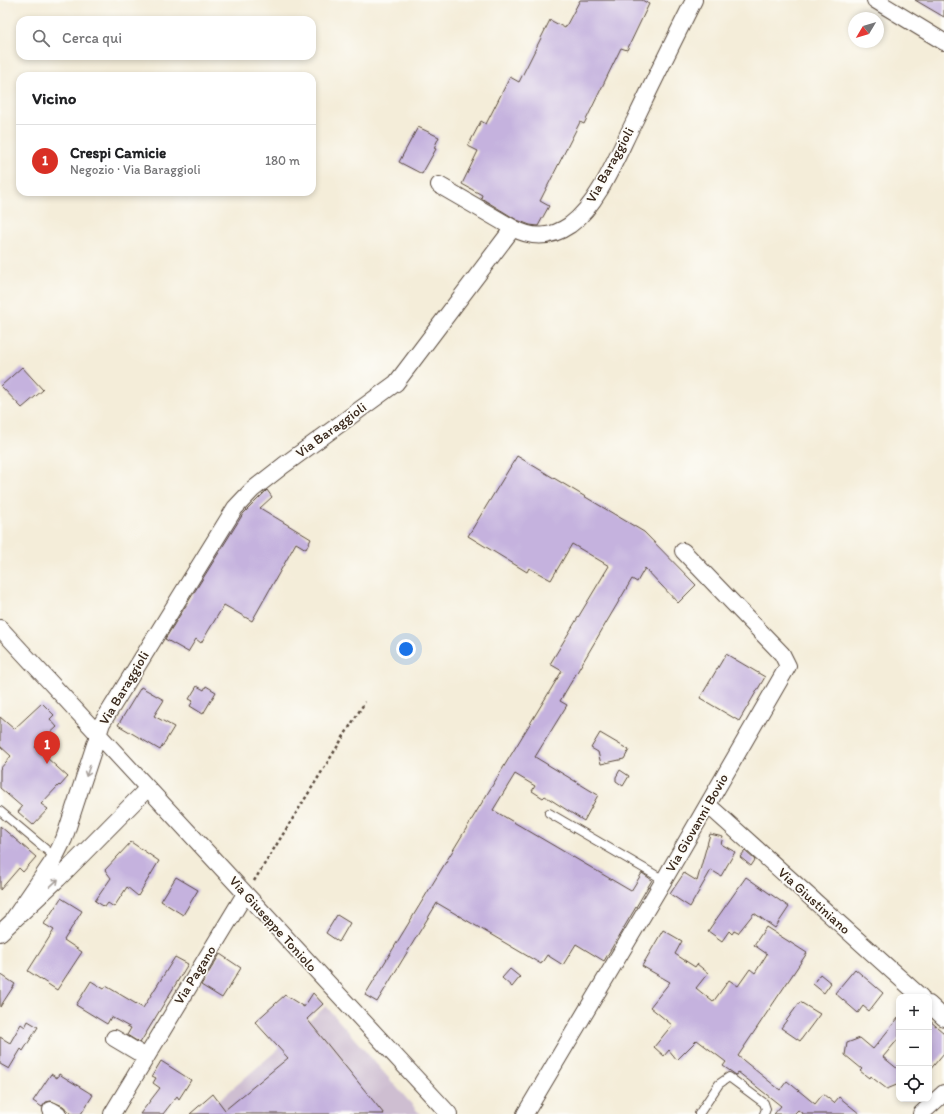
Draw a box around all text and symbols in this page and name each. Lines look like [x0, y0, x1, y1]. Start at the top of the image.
north arrow [848, 12, 884, 48]
search box [16, 16, 316, 60]
icon: search [30, 27, 52, 49]
text: Cerca qui [62, 29, 122, 47]
text: Vicino [32, 88, 76, 108]
street label: Via Baraggioli [582, 124, 638, 206]
text: Crespi Camicie [70, 144, 166, 162]
text: 1 [42, 153, 48, 168]
text: 180 m [265, 153, 300, 168]
text: Negozio · Via Baraggioli [70, 162, 201, 177]
street label: Via Baraggioli [292, 399, 370, 461]
your location [396, 639, 416, 659]
street label: Via Baraggioli [95, 648, 153, 728]
pin: 1 [34, 731, 60, 764]
one-way arrow [83, 764, 91, 776]
street label: Via Giovanni Bovio [662, 771, 732, 875]
street label: Via Giustiniano [774, 864, 854, 938]
street label: Via Giuseppe Toniolo [225, 872, 321, 976]
one-way arrow [49, 878, 59, 888]
street label: Via Pagano [170, 942, 220, 1008]
map controls [896, 994, 932, 1102]
button: + [896, 994, 932, 1030]
button: − [896, 1030, 932, 1066]
button: locate [896, 1066, 932, 1102]

